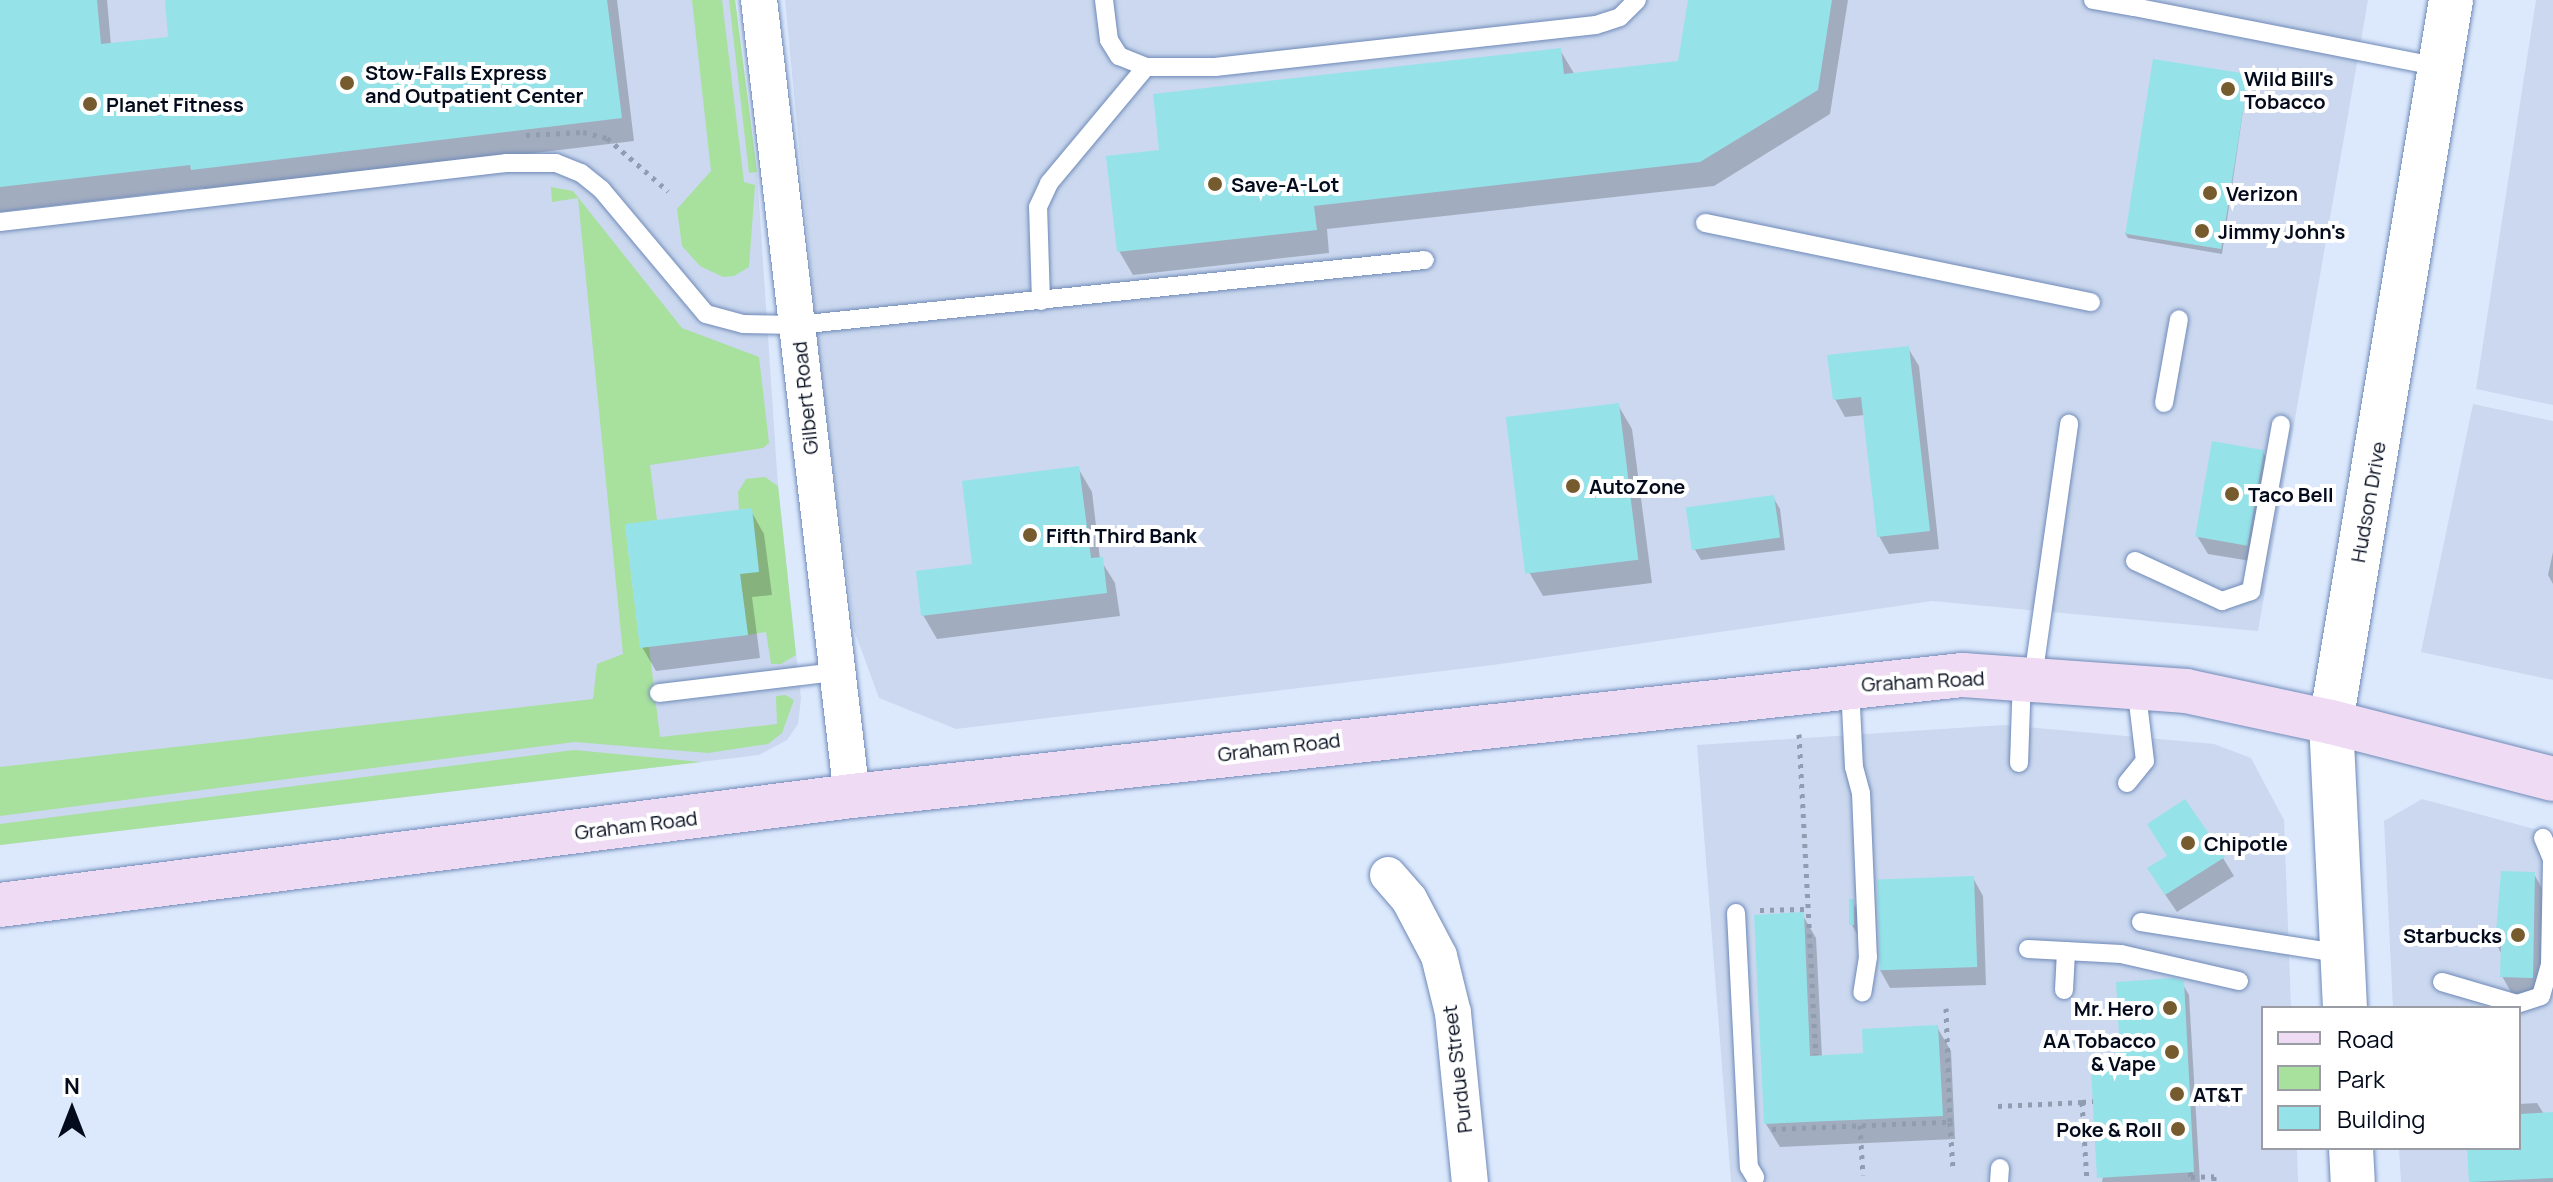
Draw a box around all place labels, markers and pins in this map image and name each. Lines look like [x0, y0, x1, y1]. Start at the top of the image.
place label: Stow-Falls Express and Outpatient Center [365, 60, 584, 107]
place label: Wild Bill's Tobacco [2244, 66, 2334, 113]
marker: Stow-Falls Express and Outpatient Center [336, 72, 358, 94]
marker: Wild Bill's Tobacco [2219, 80, 2237, 98]
place label: Planet Fitness [106, 92, 244, 116]
marker: Planet Fitness [81, 95, 99, 113]
place label: Save-A-Lot [1231, 172, 1339, 196]
marker: Save-A-Lot [1206, 175, 1224, 193]
place label: Verizon [2226, 181, 2298, 205]
marker: Verizon [2201, 184, 2219, 202]
place label: Jimmy John's [2218, 219, 2345, 243]
marker: Jimmy John's [2193, 222, 2211, 240]
place label: AutoZone [1589, 474, 1685, 498]
marker: AutoZone [1564, 477, 1582, 495]
place label: Taco Bell [2248, 482, 2334, 506]
marker: Taco Bell [2223, 485, 2241, 503]
place label: Fifth Third Bank [1046, 523, 1197, 547]
marker: Fifth Third Bank [1021, 526, 1039, 544]
place label: Chipotle [2204, 831, 2288, 855]
marker: Chipotle [2179, 834, 2197, 852]
place label: Starbucks [2403, 923, 2502, 947]
marker: Starbucks [2509, 926, 2527, 944]
place label: Mr. Hero [2074, 996, 2154, 1020]
marker: Mr. Hero [2161, 999, 2179, 1017]
place label: AA Tobacco & Vape [2043, 1028, 2156, 1075]
marker: AA Tobacco & Vape [2163, 1043, 2181, 1061]
place label: AT&T [2193, 1082, 2243, 1106]
marker: AT&T [2168, 1085, 2186, 1103]
place label: Poke & Roll [2056, 1117, 2162, 1141]
marker: Poke & Roll [2169, 1120, 2187, 1138]

